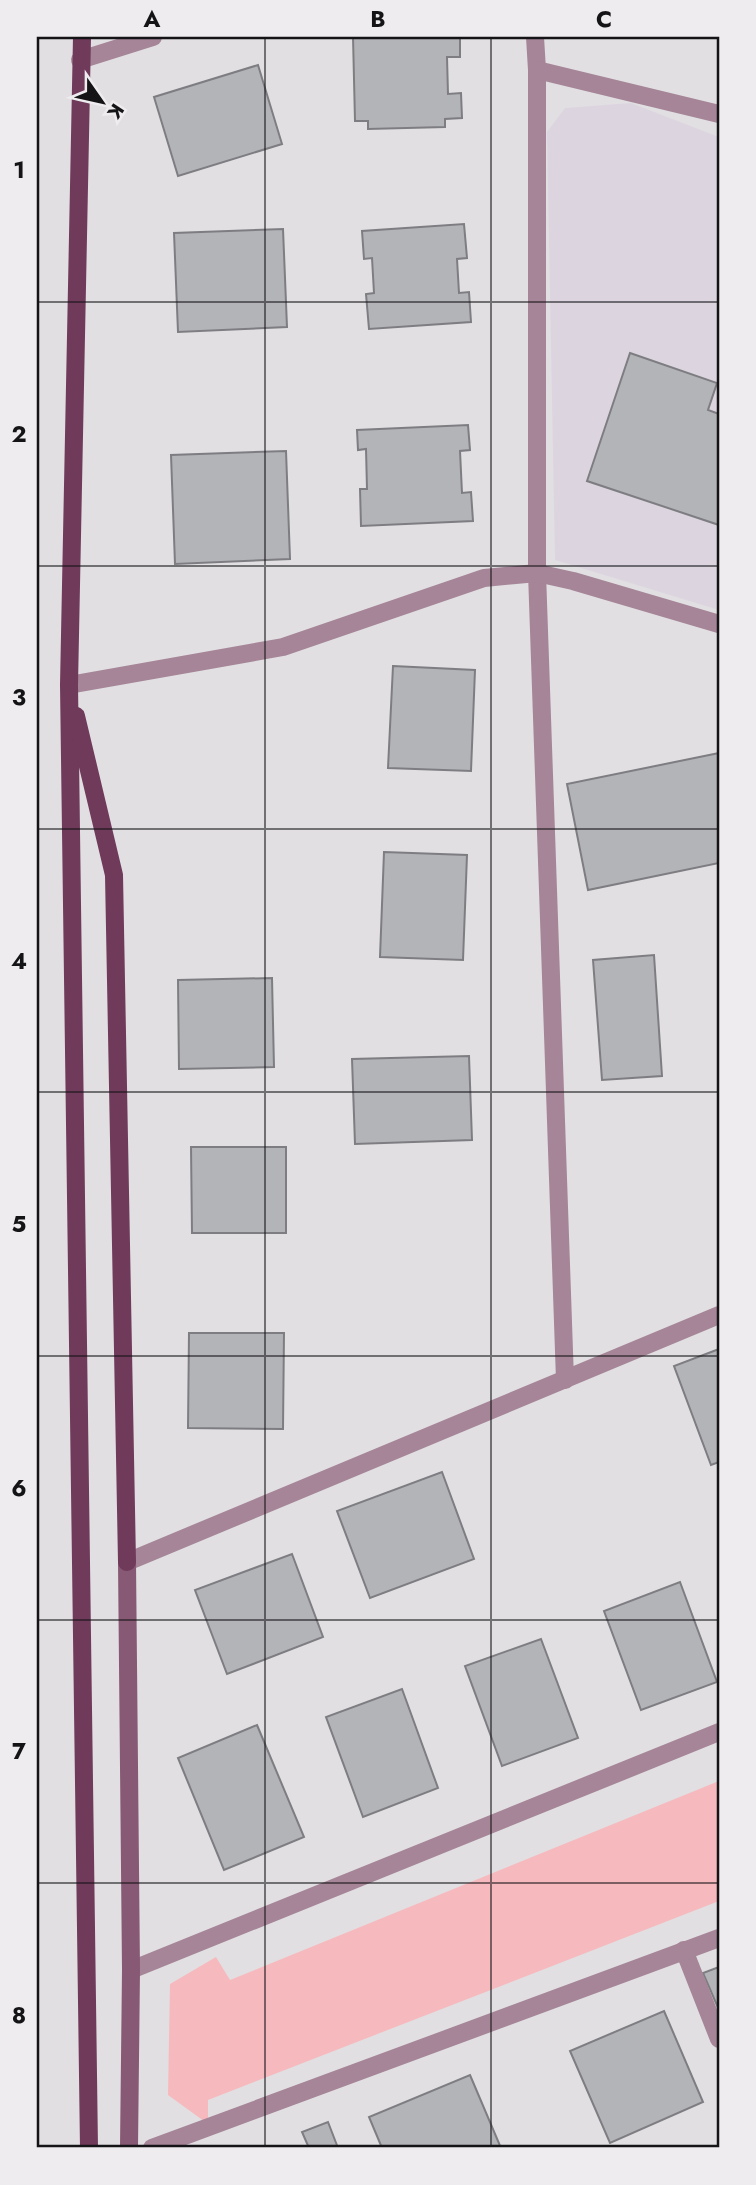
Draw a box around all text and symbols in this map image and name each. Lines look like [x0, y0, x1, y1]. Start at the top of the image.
text: A [143, 2, 161, 36]
text: B [370, 2, 386, 36]
text: C [596, 2, 612, 36]
north arrow [66, 66, 136, 136]
text: K [100, 98, 131, 125]
text: 1 [13, 153, 25, 187]
text: 2 [11, 417, 27, 451]
text: 3 [12, 680, 26, 714]
text: 4 [11, 944, 27, 978]
text: 5 [12, 1207, 26, 1241]
text: 6 [11, 1471, 27, 1505]
text: 7 [12, 1734, 26, 1768]
text: 8 [12, 1998, 26, 2032]

